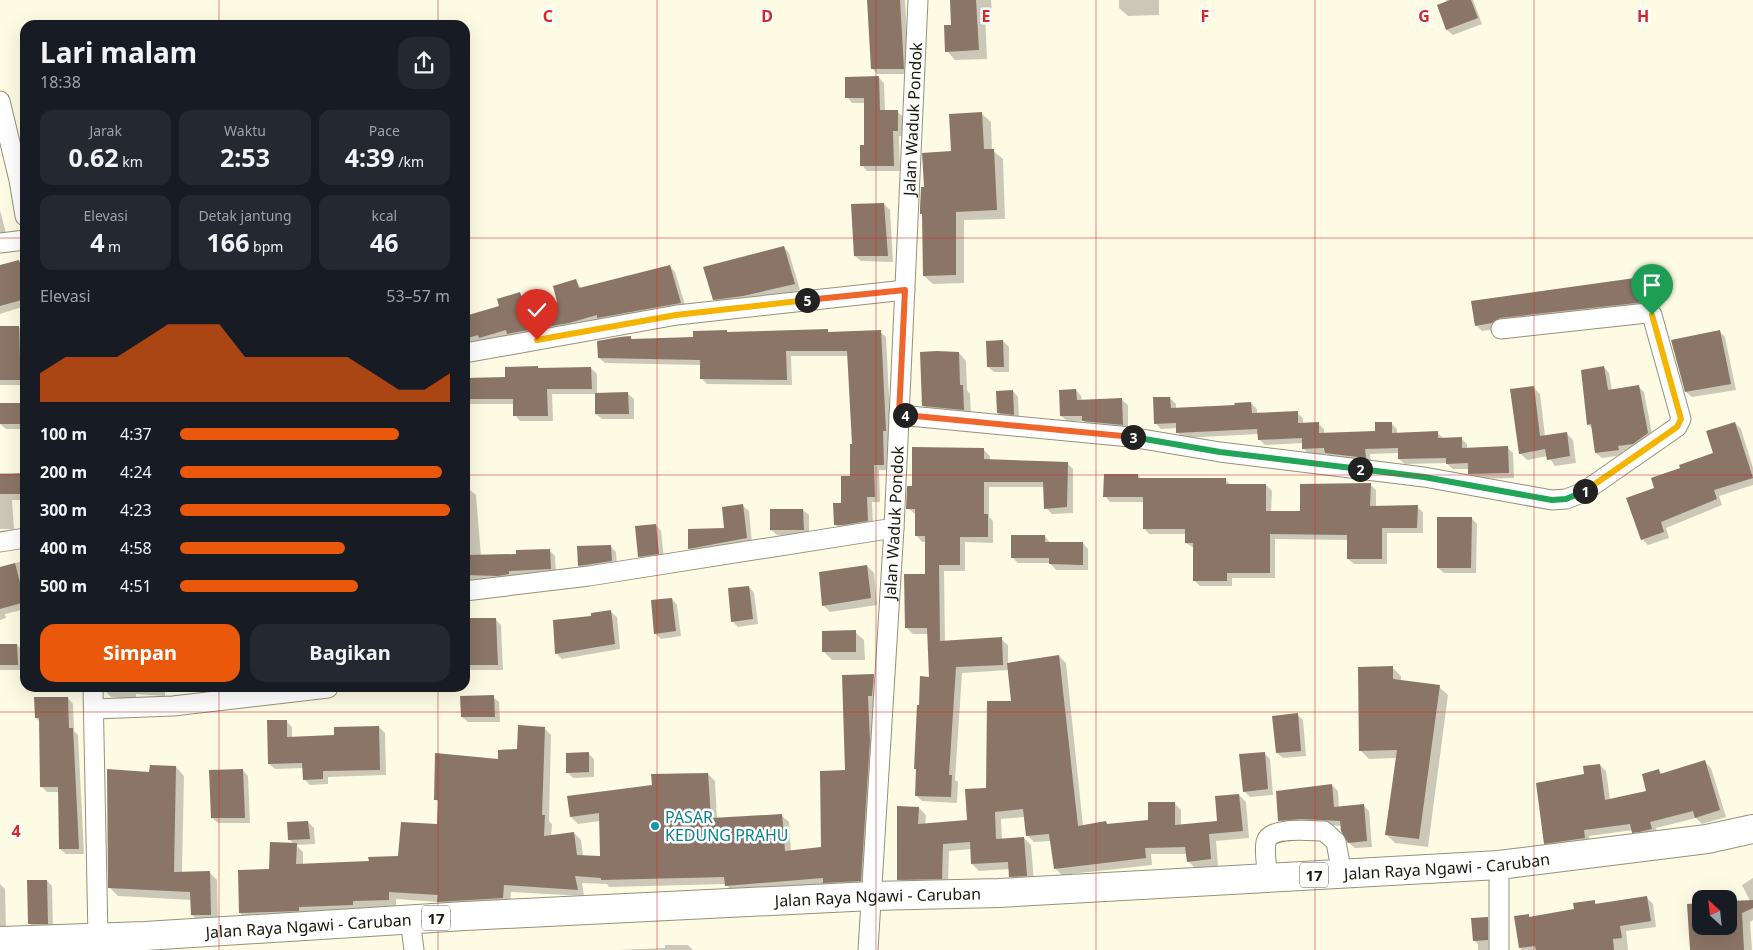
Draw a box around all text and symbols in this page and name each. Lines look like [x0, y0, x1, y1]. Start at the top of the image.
text: C [543, 5, 553, 27]
text: D [761, 5, 773, 27]
text: E [982, 5, 991, 27]
text: F [1201, 5, 1209, 27]
text: G [1418, 5, 1430, 27]
text: H [1637, 5, 1649, 27]
text: Lari malam [40, 33, 197, 71]
button: share [398, 37, 450, 89]
street label: Jalan Waduk Pondok [898, 41, 927, 199]
text: 18:38 [40, 71, 81, 93]
text: Jarak [89, 121, 122, 140]
text: Waktu [224, 121, 266, 140]
text: Pace [369, 121, 400, 140]
text: 0.62 [69, 140, 119, 174]
text: 2:53 [220, 140, 270, 174]
text: 4:39 [345, 140, 395, 174]
text: km [119, 152, 143, 171]
text: /km [395, 152, 424, 171]
text: Elevasi [84, 206, 128, 225]
text: Detak jantung [198, 206, 292, 225]
text: kcal [371, 206, 397, 225]
text: 4 [90, 225, 104, 259]
text: 166 [207, 225, 249, 259]
text: 46 [370, 225, 399, 259]
text: m [104, 237, 121, 256]
text: bpm [249, 237, 283, 256]
pin [1631, 264, 1673, 315]
icon: arrive [1638, 271, 1666, 299]
text: Elevasi [40, 285, 91, 307]
text: 53–57 m [386, 285, 450, 307]
pin: 5 [794, 288, 820, 312]
pin [516, 289, 558, 340]
text: 5 [803, 291, 812, 310]
icon: check [523, 296, 551, 324]
pin: 4 [892, 402, 918, 428]
text: 4 [901, 406, 910, 425]
text: 100 m [40, 423, 87, 445]
text: 4:37 [120, 423, 152, 445]
pin: 3 [1120, 424, 1146, 450]
text: 3 [1129, 428, 1138, 447]
street label: Jalan Waduk Pondok [878, 445, 909, 602]
pin: 2 [1348, 456, 1372, 482]
text: 2 [1356, 460, 1365, 479]
text: 200 m [40, 461, 87, 483]
text: 4:24 [120, 461, 152, 483]
pin: 1 [1572, 478, 1598, 504]
text: 1 [1581, 482, 1590, 501]
text: 300 m [40, 499, 87, 521]
text: 4:23 [120, 499, 152, 521]
text: 400 m [40, 537, 87, 559]
text: 4:58 [120, 537, 152, 559]
text: 500 m [40, 575, 87, 597]
text: 4:51 [120, 575, 152, 597]
button: Simpan [40, 624, 240, 682]
button: Bagikan [250, 624, 450, 682]
place label: PASAR KEDUNG PRAHU [665, 806, 789, 846]
text: 4 [11, 820, 21, 842]
marker: PASAR KEDUNG PRAHU [649, 820, 661, 832]
street label: Jalan Raya Ngawi - Caruban [1341, 848, 1551, 885]
road number: 17 [1300, 862, 1328, 888]
street label: Jalan Raya Ngawi - Caruban [772, 882, 981, 912]
north arrow [1692, 890, 1738, 935]
map controls [1692, 890, 1737, 935]
road number: 17 [422, 906, 450, 930]
street label: Jalan Raya Ngawi - Caruban [203, 908, 412, 943]

